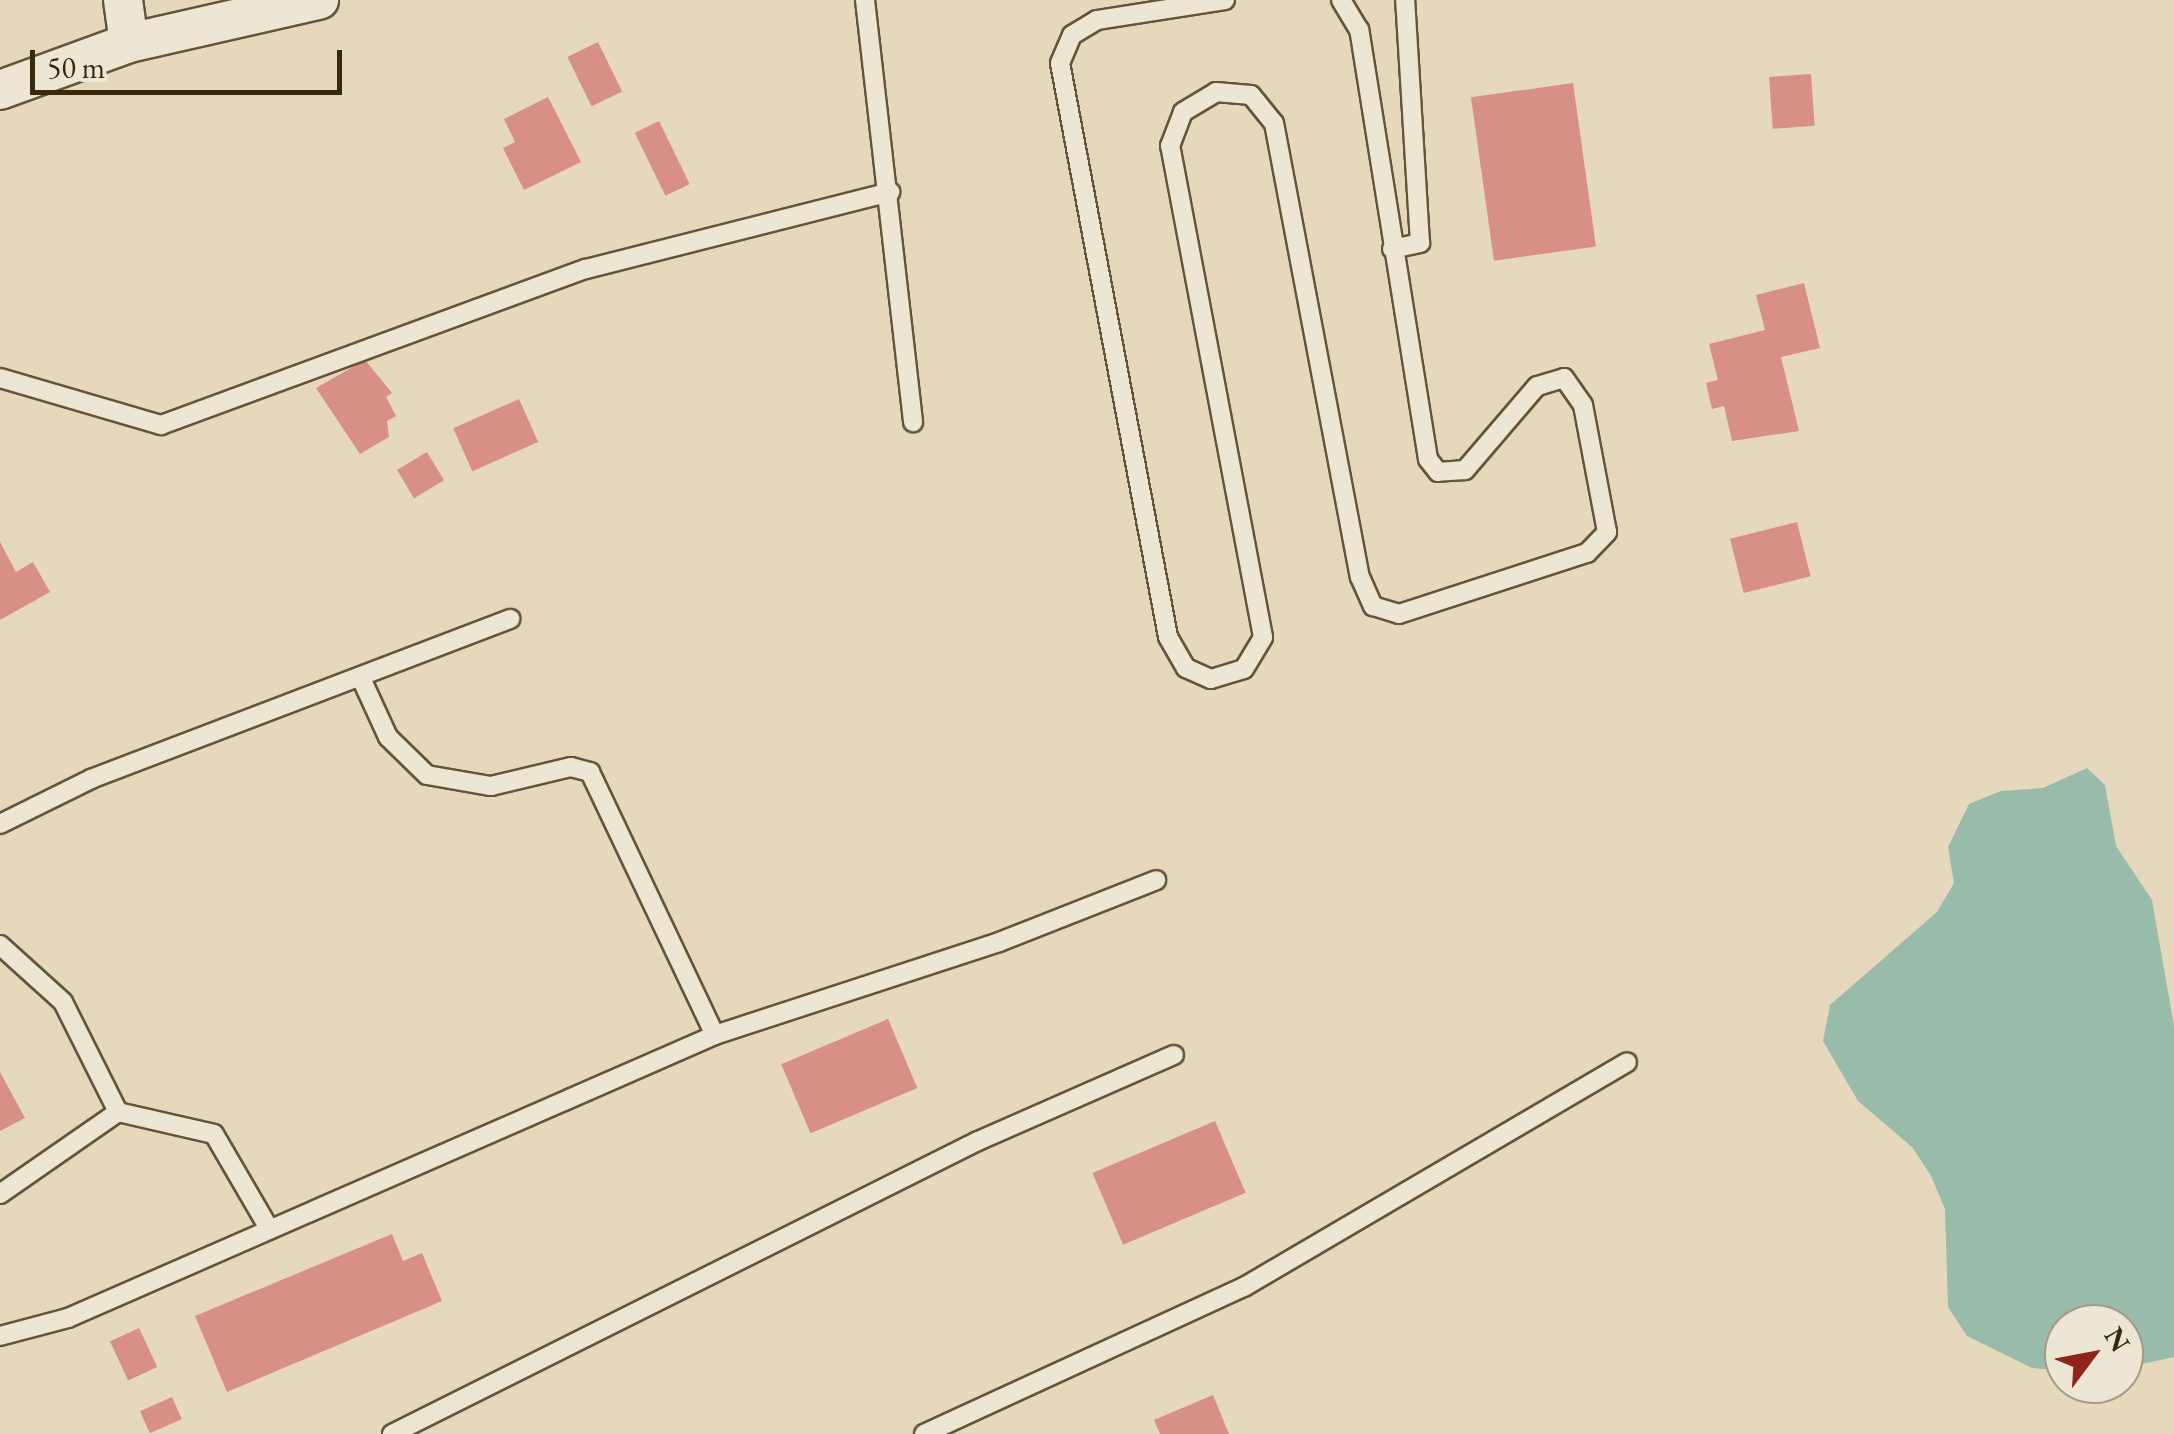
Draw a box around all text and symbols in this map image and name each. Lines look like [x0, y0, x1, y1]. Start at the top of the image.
scale bar [35, 30, 348, 92]
text: 50 m [47, 48, 105, 87]
north arrow [2044, 1304, 2144, 1404]
text: N [2096, 1320, 2139, 1358]

